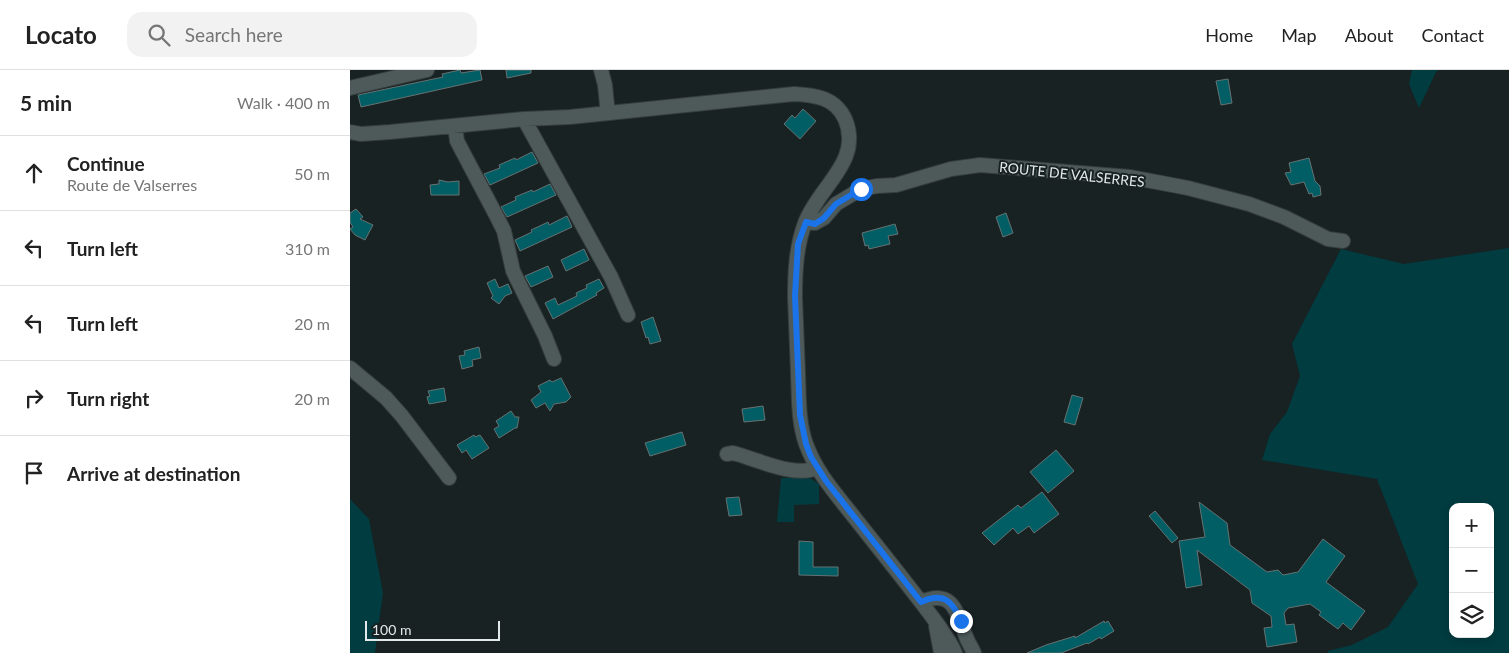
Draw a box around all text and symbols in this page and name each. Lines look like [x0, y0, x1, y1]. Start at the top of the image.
search box [127, 12, 477, 57]
text: Locato [25, 20, 97, 49]
icon: search [145, 21, 173, 49]
text: Search here [185, 23, 283, 46]
text: Home [1205, 24, 1253, 46]
text: Map [1281, 24, 1317, 46]
text: About [1345, 24, 1394, 46]
text: Contact [1422, 24, 1484, 46]
text: 5 min [20, 90, 72, 115]
text: Walk · 400 m [237, 93, 330, 112]
text: Continue [67, 152, 145, 175]
street label: ROUTE DE VALSERRES [998, 158, 1146, 190]
icon: ahead [20, 159, 48, 187]
text: 50 m [294, 164, 330, 183]
text: Route de Valserres [67, 175, 197, 194]
route start [850, 178, 873, 201]
icon: left [20, 234, 48, 262]
text: Turn left [67, 237, 138, 260]
text: 310 m [285, 239, 330, 258]
icon: left [20, 309, 48, 337]
text: Turn left [67, 312, 138, 335]
text: 20 m [294, 314, 330, 333]
icon: right [20, 384, 48, 412]
text: Turn right [67, 387, 149, 410]
text: 20 m [294, 389, 330, 408]
icon: arrive [20, 459, 48, 487]
text: Arrive at destination [67, 462, 240, 485]
map controls [1449, 503, 1494, 638]
button: + [1449, 503, 1494, 548]
button: − [1449, 548, 1494, 593]
button: layers [1449, 593, 1494, 638]
route end [950, 610, 973, 633]
scale bar [365, 618, 500, 641]
text: 100 m [372, 621, 411, 638]

